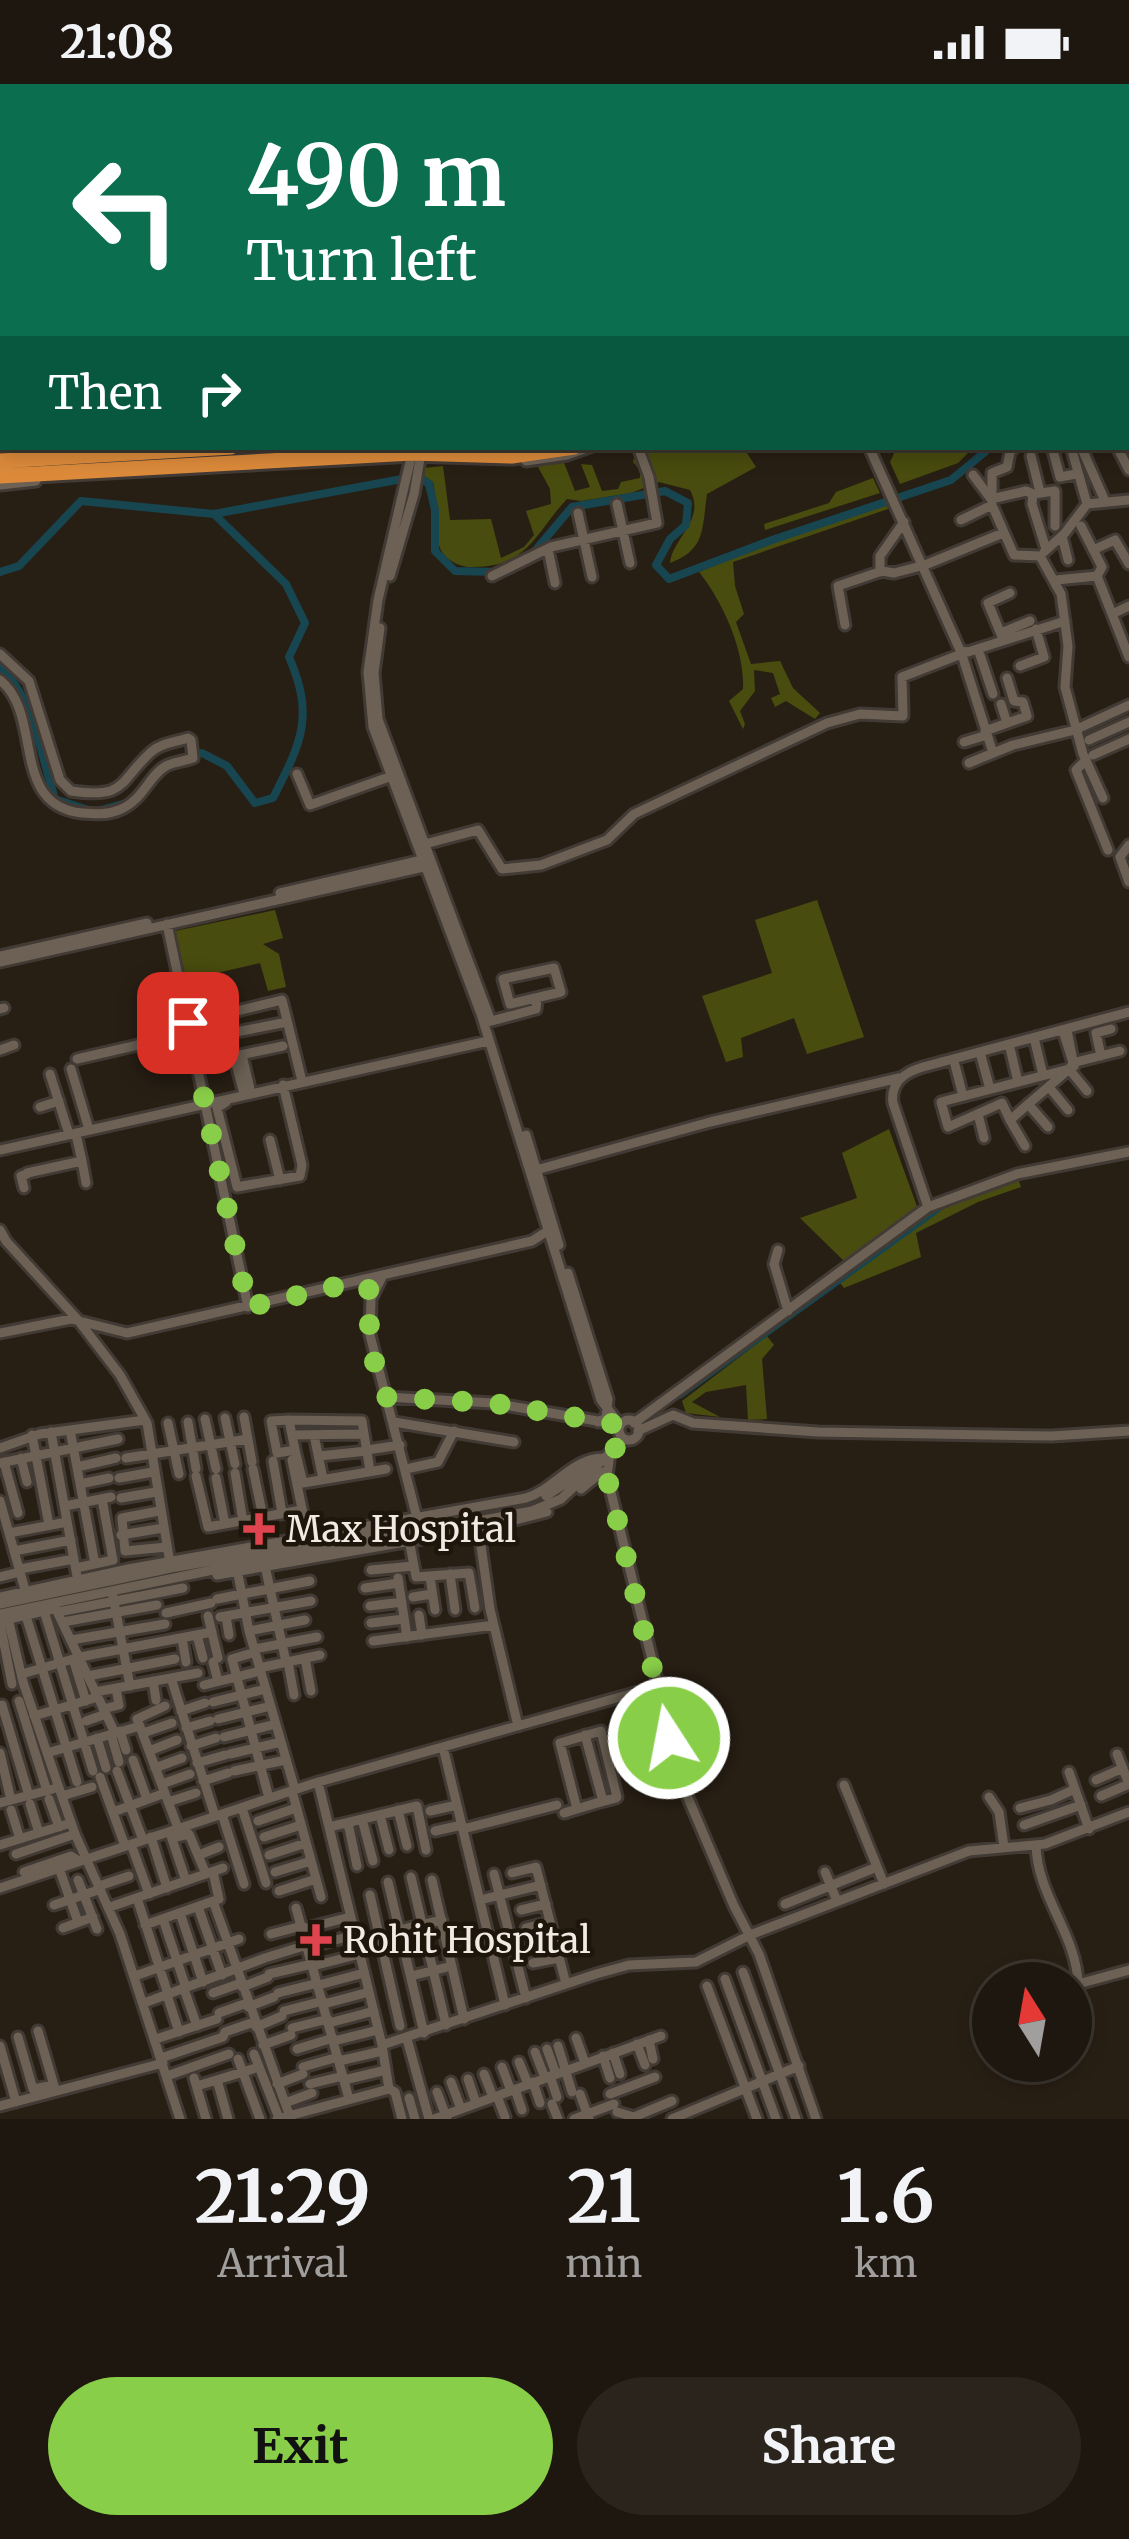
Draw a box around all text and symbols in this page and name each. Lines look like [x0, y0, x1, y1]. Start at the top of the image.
text: 21:08 [60, 14, 174, 70]
text: 490 m [246, 123, 506, 229]
icon: left [48, 132, 204, 288]
text: Turn left [246, 227, 477, 295]
icon: right [186, 360, 252, 426]
text: Then [48, 365, 162, 421]
pin [137, 972, 239, 1074]
icon: arrive [155, 990, 221, 1056]
place label: Max Hospital [286, 1507, 516, 1552]
marker: Max Hospital [243, 1513, 275, 1545]
position arrow [606, 1675, 732, 1801]
place label: Rohit Hospital [343, 1918, 591, 1963]
marker: Rohit Hospital [300, 1924, 332, 1956]
north arrow [972, 1962, 1092, 2082]
map controls [972, 1962, 1092, 2082]
text: 21:29 [195, 2151, 371, 2242]
text: 21 [567, 2151, 641, 2242]
text: 1.6 [837, 2151, 934, 2242]
text: Arrival [218, 2239, 348, 2288]
text: min [565, 2239, 642, 2288]
text: km [854, 2239, 918, 2288]
button: Exit [48, 2377, 553, 2515]
button: Share [577, 2377, 1081, 2515]

